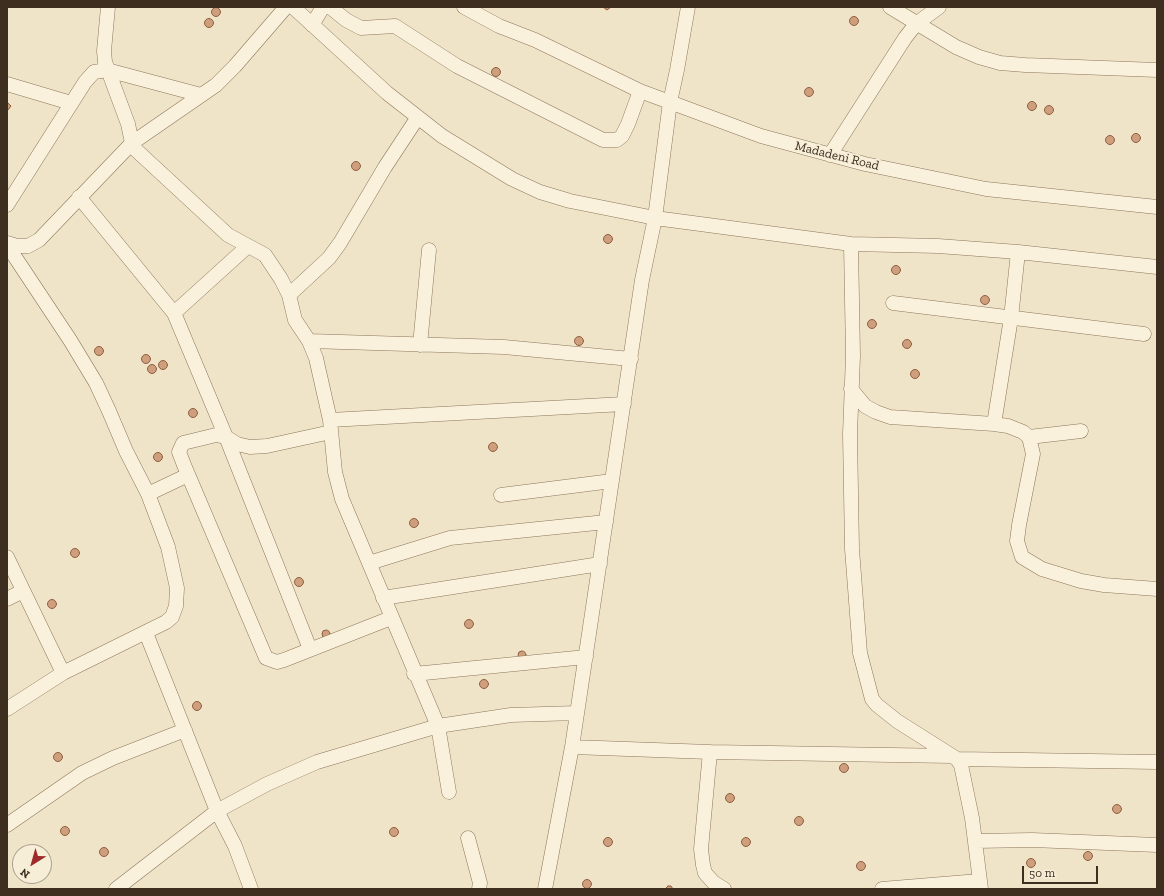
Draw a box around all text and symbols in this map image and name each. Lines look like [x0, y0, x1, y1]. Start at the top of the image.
street label: Madadeni Road [793, 138, 881, 174]
north arrow [12, 844, 52, 884]
scale bar [1024, 858, 1100, 884]
text: N [18, 865, 32, 881]
text: 50 m [1029, 866, 1055, 880]

